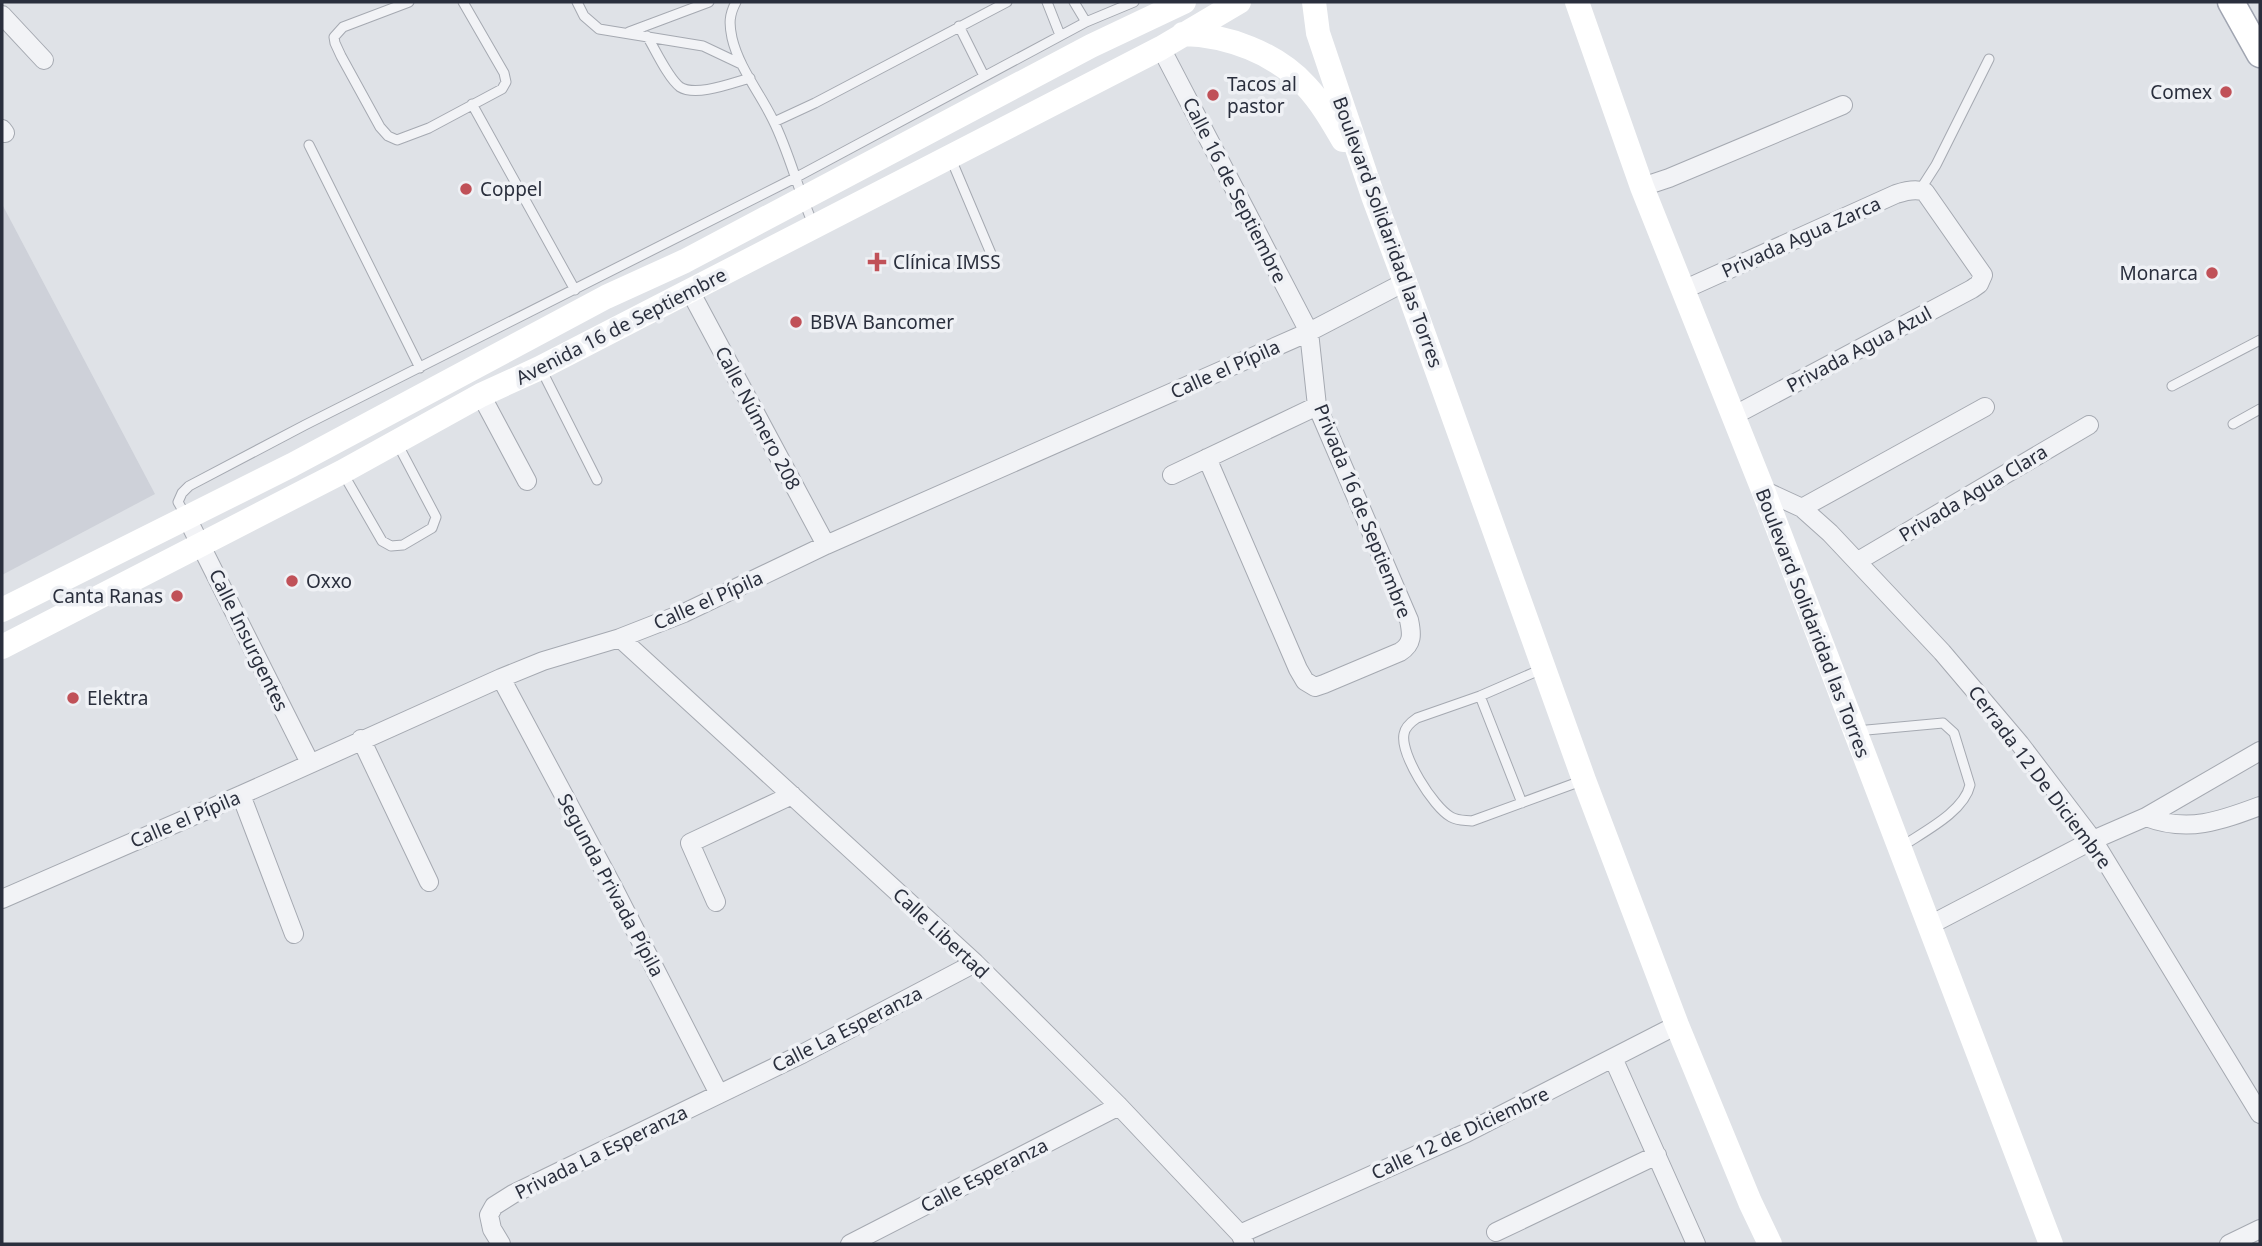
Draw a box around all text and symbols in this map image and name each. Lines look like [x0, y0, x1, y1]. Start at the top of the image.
place label: Tacos al pastor [1227, 71, 1297, 119]
place label: Comex [2150, 79, 2212, 105]
marker: Comex [2218, 84, 2234, 100]
marker: Tacos al pastor [1205, 87, 1221, 103]
street label: Calle 16 de Septiembre [1177, 93, 1293, 287]
street label: Boulevard Solidaridad las Torres [1327, 93, 1449, 371]
place label: Coppel [480, 176, 543, 202]
marker: Coppel [458, 181, 474, 197]
street label: Privada Agua Zarca [1717, 190, 1885, 284]
place label: Clínica IMSS [893, 249, 1001, 275]
marker: Clínica IMSS [867, 252, 887, 272]
place label: Monarca [2120, 260, 2198, 286]
street label: Avenida 16 de Septiembre [511, 261, 731, 391]
marker: Monarca [2204, 265, 2220, 281]
street label: Privada Agua Azul [1782, 300, 1936, 398]
place label: BBVA Bancomer [810, 309, 954, 335]
marker: BBVA Bancomer [788, 314, 804, 330]
street label: Calle el Pípila [1166, 333, 1284, 405]
street label: Calle Número 208 [709, 342, 807, 494]
street label: Privada 16 de Septiembre [1308, 400, 1418, 622]
street label: Privada Agua Clara [1894, 438, 2052, 548]
street label: Boulevard Solidaridad las Torres [1750, 485, 1876, 761]
street label: Calle Insurgentes [203, 564, 295, 716]
street label: Calle el Pípila [649, 564, 767, 636]
place label: Oxxo [306, 568, 352, 594]
marker: Oxxo [284, 573, 300, 589]
place label: Canta Ranas [52, 583, 163, 609]
marker: Canta Ranas [169, 588, 185, 604]
street label: Cerrada 12 De Diciembre [1962, 680, 2118, 874]
place label: Elektra [87, 685, 148, 711]
marker: Elektra [65, 690, 81, 706]
street label: Calle el Pípila [126, 784, 244, 854]
street label: Segunda Privada Pípila [552, 789, 670, 981]
street label: Calle Libertad [887, 882, 995, 984]
street label: Calle La Esperanza [767, 980, 927, 1078]
street label: Calle 12 de Diciembre [1367, 1080, 1553, 1186]
street label: Privada La Esperanza [510, 1099, 692, 1205]
street label: Calle Esperanza [916, 1132, 1052, 1218]

